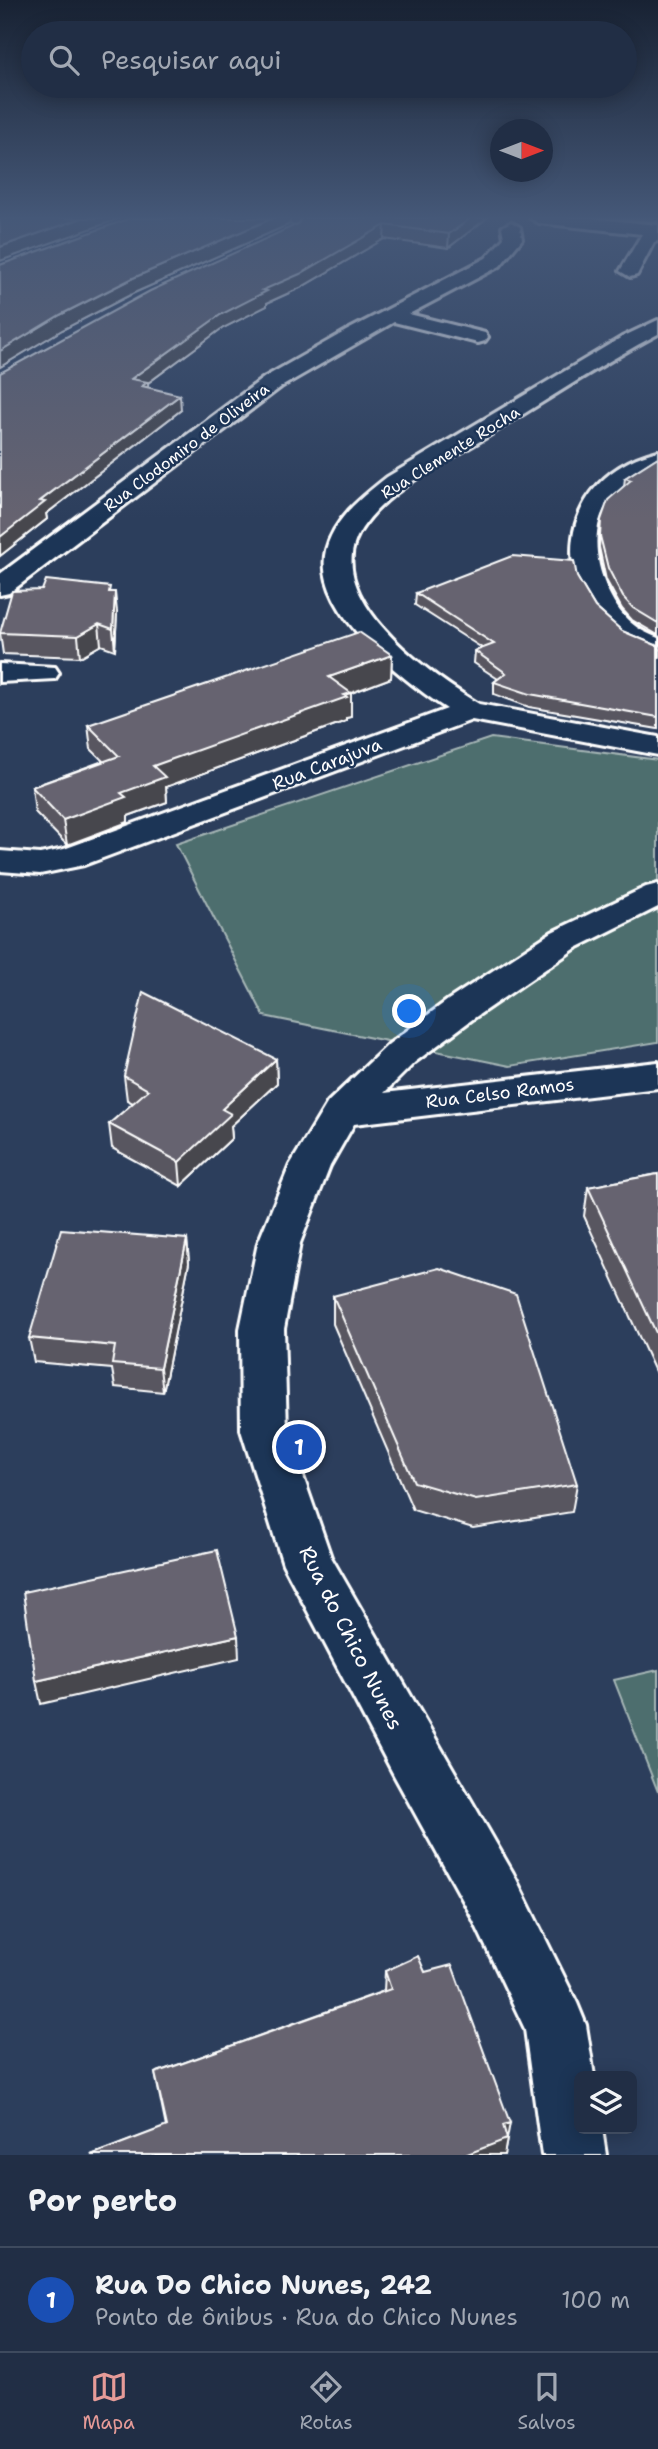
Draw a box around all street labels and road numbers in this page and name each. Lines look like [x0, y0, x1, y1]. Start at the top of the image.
street label: Rua Clodomiro de Oliveira [99, 378, 273, 517]
street label: Rua Clemente Rocha [377, 401, 524, 504]
street label: Rua Carajuva [269, 732, 385, 796]
street label: Rua Celso Ramos [424, 1072, 576, 1114]
street label: Rua do Chico Nunes [293, 1541, 409, 1735]

